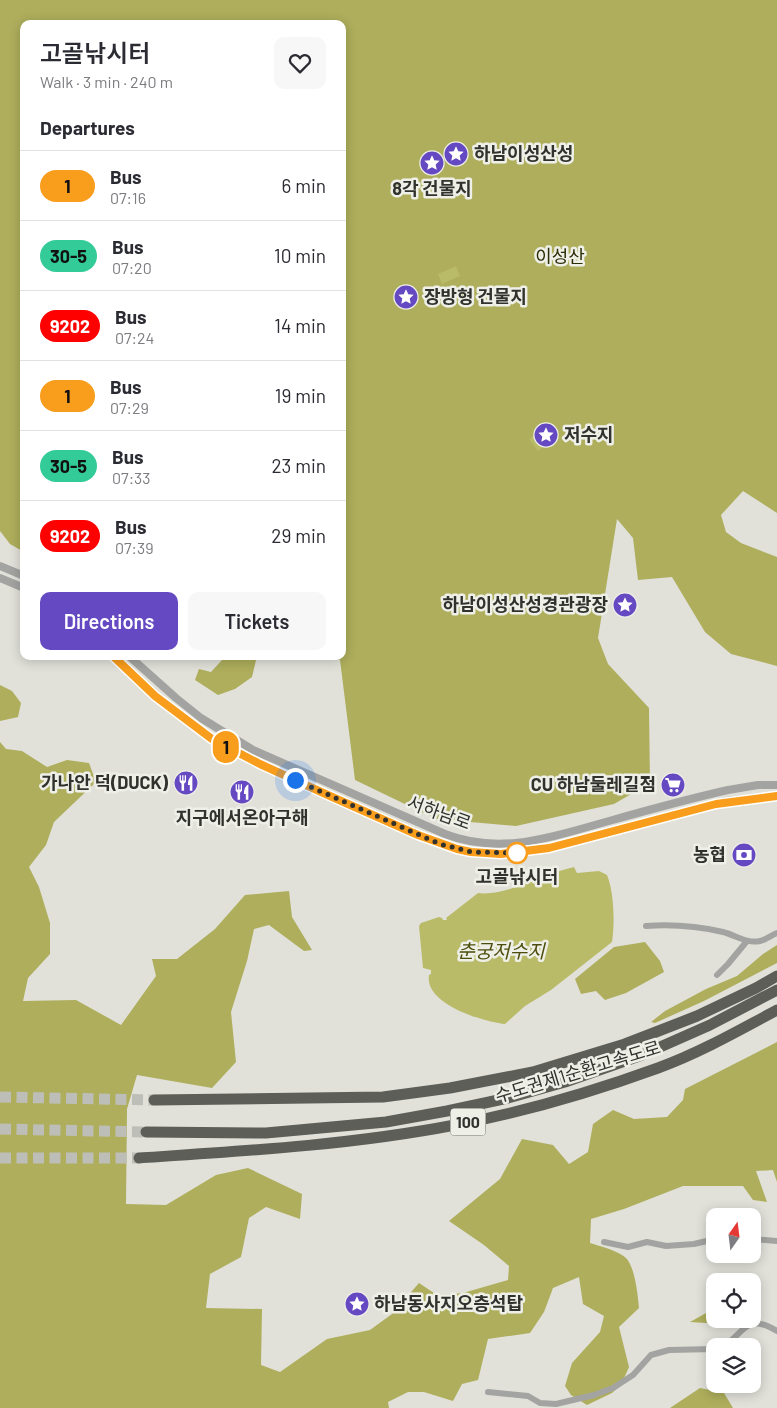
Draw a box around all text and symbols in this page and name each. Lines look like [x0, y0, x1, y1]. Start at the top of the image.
button: heart [274, 37, 326, 89]
text: 고골낚시터 [40, 38, 150, 67]
text: Walk · 3 min · 240 m [40, 72, 173, 91]
text: Departures [40, 116, 135, 139]
place icon: 하남이성산성 [443, 141, 469, 167]
place label: 하남이성산성 [474, 142, 573, 164]
place icon: 8각 건물지 [419, 150, 445, 176]
text: Bus [110, 165, 142, 188]
text: 6 min [282, 174, 326, 197]
text: 1 [64, 175, 71, 197]
place label: 8각 건물지 [392, 177, 472, 199]
text: 07:16 [110, 188, 146, 207]
text: Bus [112, 235, 144, 258]
text: 10 min [274, 244, 326, 267]
text: 30-5 [50, 245, 87, 267]
park label: 이성산 [535, 245, 585, 267]
text: 07:20 [112, 258, 152, 277]
place icon: 장방형 건물지 [393, 284, 419, 310]
place label: 장방형 건물지 [424, 285, 527, 307]
text: Bus [115, 305, 147, 328]
text: 14 min [274, 314, 326, 337]
text: 9202 [50, 315, 90, 337]
text: 07:24 [115, 328, 154, 347]
text: Bus [110, 375, 142, 398]
text: 19 min [275, 384, 326, 407]
text: 1 [64, 385, 71, 407]
text: 07:29 [110, 398, 149, 417]
place icon: 저수지 [533, 422, 559, 448]
place label: 저수지 [564, 423, 614, 445]
text: Bus [112, 445, 144, 468]
text: 23 min [272, 454, 326, 477]
text: 30-5 [50, 455, 87, 477]
text: 07:33 [112, 468, 151, 487]
text: Bus [115, 515, 147, 538]
text: 29 min [271, 524, 326, 547]
text: 9202 [50, 525, 90, 547]
text: 07:39 [115, 538, 154, 557]
button: Directions [40, 592, 178, 650]
button: Tickets [188, 592, 326, 650]
place icon: 하남이성산성경관광장 [612, 592, 638, 618]
place label: 하남이성산성경관광장 [442, 593, 608, 615]
line badge: 1 [210, 731, 242, 763]
text: 1 [223, 736, 229, 758]
your location [283, 768, 308, 793]
restaurant icon: 가나안 덕(DUCK) [173, 770, 199, 796]
place label: 가나안 덕(DUCK) [41, 771, 169, 793]
supermarket icon: CU 하남둘레길점 [660, 772, 686, 798]
place label: CU 하남둘레길점 [531, 773, 656, 795]
restaurant icon: 지구에서온아구해 [229, 779, 255, 805]
street label: 서하남로 [404, 790, 474, 834]
place label: 지구에서온아구해 [176, 806, 308, 828]
marker: 고골낚시터 [506, 842, 528, 864]
bank icon: 농협 [731, 842, 757, 868]
place label: 농협 [693, 843, 726, 865]
place label: 고골낚시터 [476, 865, 558, 887]
water label: 춘궁저수지 [457, 939, 546, 962]
street label: 수도권제1순환고속도로 [492, 1035, 663, 1107]
road number: 100 [450, 1108, 486, 1136]
north arrow [706, 1208, 761, 1262]
map controls [706, 1208, 761, 1393]
button: locate [706, 1273, 761, 1328]
place icon: 하남동사지오층석탑 [344, 1291, 370, 1317]
place label: 하남동사지오층석탑 [374, 1292, 523, 1314]
button: layers [706, 1338, 761, 1393]

